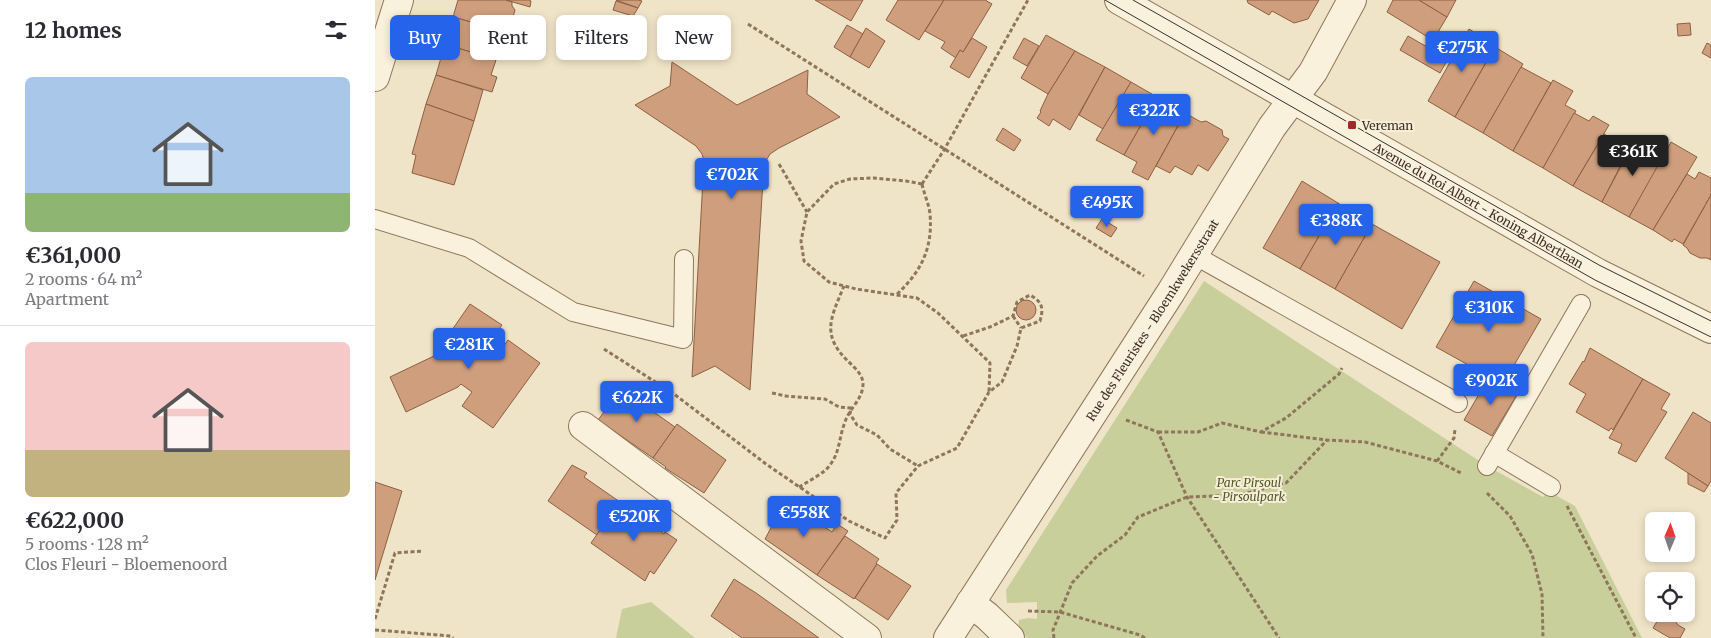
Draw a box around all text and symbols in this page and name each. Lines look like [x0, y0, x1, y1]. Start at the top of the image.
chip: Buy [390, 15, 460, 60]
chip: Rent [470, 15, 546, 60]
chip: Filters [556, 15, 647, 60]
chip: New [657, 15, 731, 60]
icon: filters [322, 16, 350, 44]
text: 12 homes [25, 17, 122, 44]
pin: €275K [1427, 30, 1497, 73]
text: €275K [1436, 37, 1488, 57]
pin: €322K [1119, 94, 1189, 136]
text: €322K [1128, 100, 1180, 120]
icon: home [143, 109, 233, 199]
place label: Vereman [1361, 118, 1413, 133]
marker: Vereman [1346, 119, 1358, 131]
pin: €361K [1598, 134, 1668, 177]
street label: Avenue du Roi Albert - Koning Albertlaan [1370, 139, 1586, 271]
text: €361K [1609, 141, 1657, 161]
pin: €702K [697, 158, 767, 200]
text: €702K [706, 164, 758, 184]
pin: €495K [1072, 186, 1142, 228]
text: €495K [1081, 192, 1133, 212]
pin: €388K [1301, 204, 1371, 246]
text: €388K [1310, 210, 1362, 230]
street label: Rue des Fleuristes - Bloemkwekersstraat [1083, 216, 1222, 424]
text: €361,000 [25, 242, 121, 269]
text: 2 rooms · 64 m² [25, 269, 143, 289]
text: Apartment [25, 289, 109, 309]
pin: €310K [1454, 290, 1524, 333]
text: €310K [1464, 297, 1514, 317]
pin: €281K [434, 328, 504, 370]
text: €281K [444, 334, 494, 354]
pin: €902K [1456, 364, 1526, 406]
text: €902K [1465, 370, 1518, 390]
icon: home [143, 375, 233, 465]
pin: €622K [602, 380, 672, 423]
text: €622K [611, 387, 663, 407]
park label: Parc Pirsoul - Pirsoulpark [1213, 475, 1285, 504]
pin: €558K [769, 496, 839, 538]
pin: €520K [599, 500, 669, 542]
text: €558K [779, 502, 829, 522]
text: €520K [608, 506, 660, 526]
text: €622,000 [25, 507, 124, 534]
north arrow [1645, 512, 1695, 562]
map controls [1645, 512, 1695, 622]
text: 5 rooms · 128 m² [25, 534, 149, 554]
text: Clos Fleuri - Bloemenoord [25, 554, 227, 574]
button: locate [1645, 572, 1695, 622]

